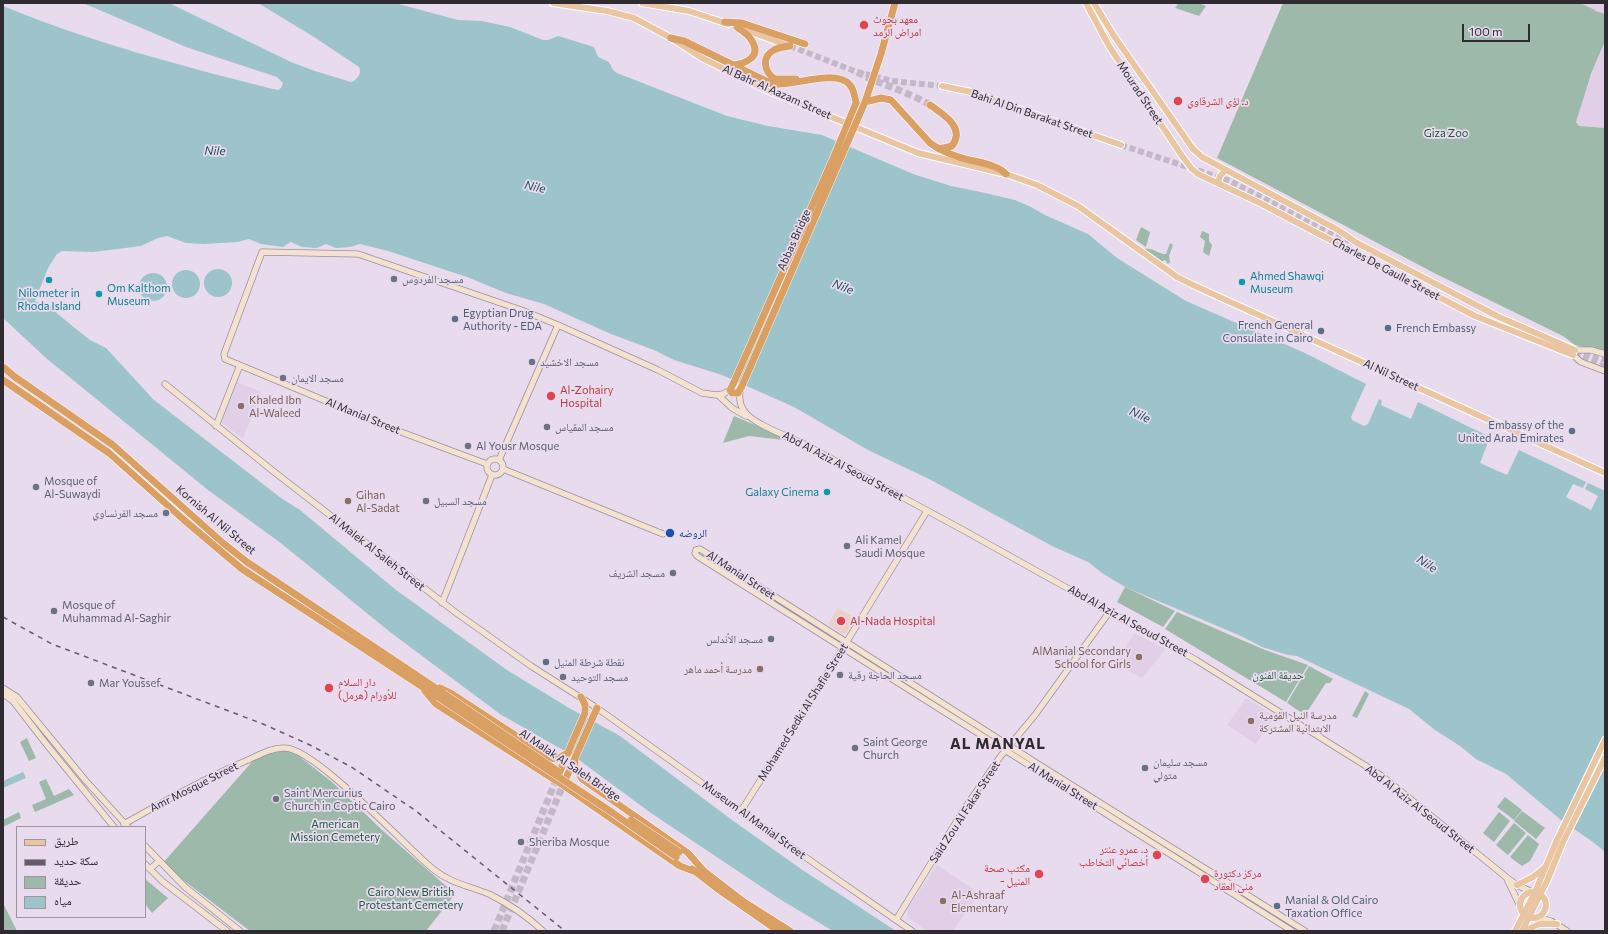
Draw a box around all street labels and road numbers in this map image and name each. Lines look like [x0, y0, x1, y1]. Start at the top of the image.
street label: Mourad Street [1114, 59, 1166, 127]
street label: Al Bahr Al Aazam Street [720, 62, 834, 122]
street label: Bahi Al Din Barakat Street [969, 87, 1095, 141]
street label: Abbas Bridge [775, 207, 813, 273]
street label: Charles De Gaulle Street [1330, 235, 1442, 303]
street label: Al Nil Street [1361, 356, 1421, 394]
street label: Al Manial Street [324, 395, 402, 437]
street label: Abd Al Aziz Al Seoud Street [780, 428, 906, 504]
street label: Kornish Al Nil Street [173, 483, 259, 557]
street label: Al Malek Al Saleh Street [326, 510, 428, 594]
street label: Al Manial Street [704, 548, 778, 602]
street label: Abd Al Aziz Al Seoud Street [1066, 582, 1190, 660]
street label: Mohamed Sedki Al Shafie Street [755, 641, 851, 783]
street label: Al Malak Al Saleh Bridge [517, 726, 623, 804]
street label: Said Zou Al Fakar Street [927, 758, 1003, 866]
street label: Amr Mosque Street [148, 759, 240, 815]
street label: Al Manial Street [1026, 759, 1100, 813]
street label: Abd Al Aziz Al Seoud Street [1363, 762, 1477, 856]
street label: Museum Al Manial Street [700, 778, 808, 862]

